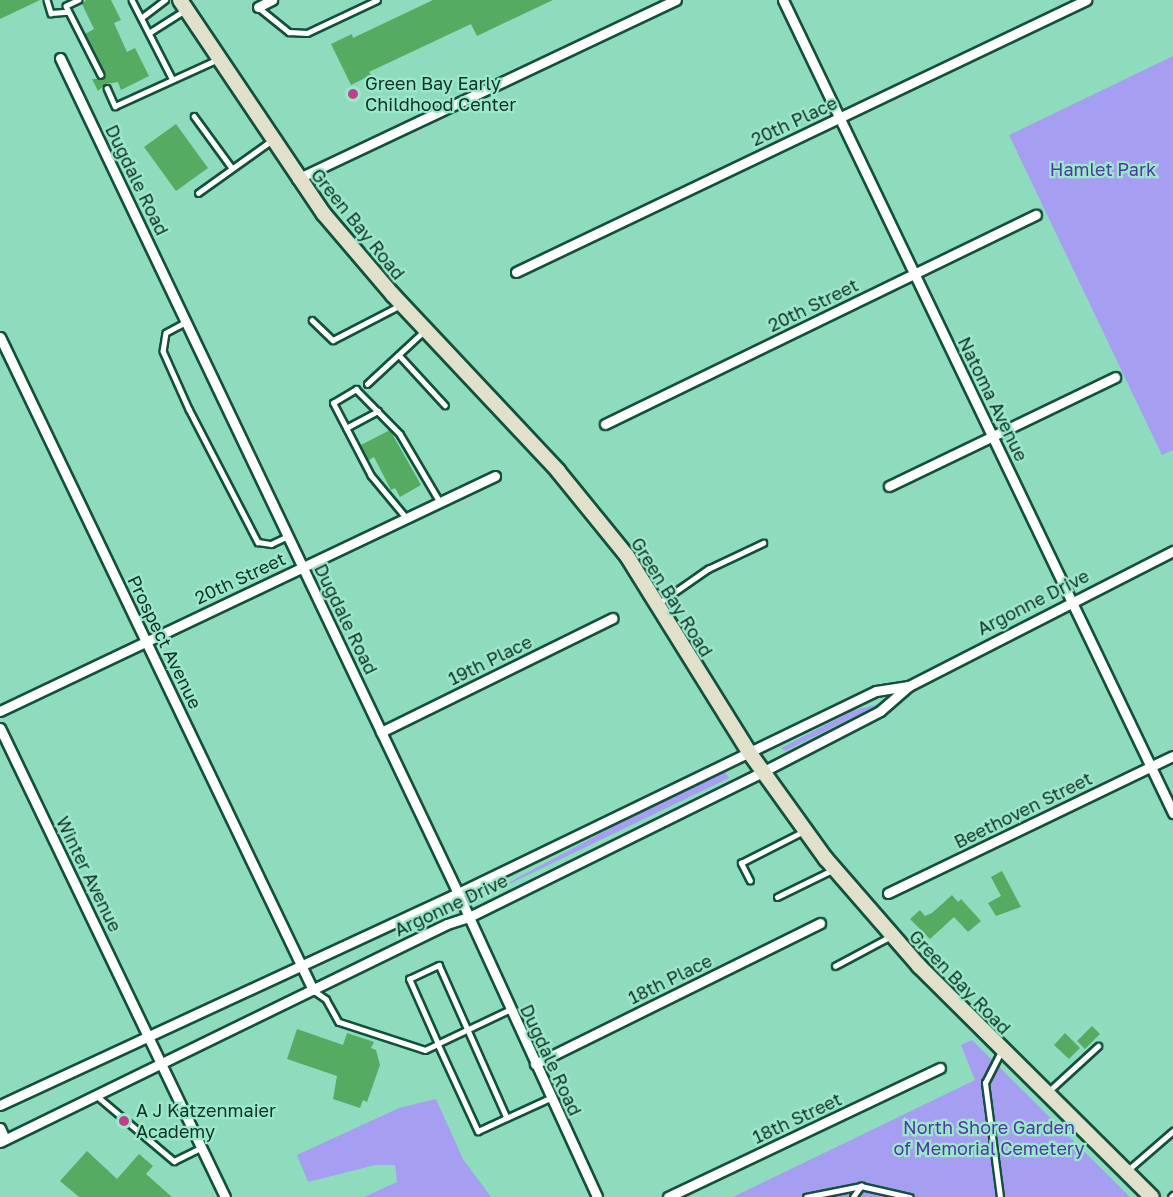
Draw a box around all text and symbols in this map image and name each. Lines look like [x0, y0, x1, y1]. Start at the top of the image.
place label: Green Bay Early Childhood Center [365, 73, 516, 116]
marker: Green Bay Early Childhood Center [346, 87, 360, 101]
street label: 20th Place [748, 92, 840, 150]
street label: Dugdale Road [101, 121, 173, 239]
park label: Hamlet Park [1050, 158, 1156, 180]
street label: Green Bay Road [307, 164, 409, 284]
street label: 20th Street [764, 274, 862, 336]
street label: Natoma Avenue [954, 333, 1032, 465]
street label: Green Bay Road [627, 533, 717, 661]
street label: 20th Street [191, 548, 289, 608]
street label: Dugdale Road [310, 560, 382, 678]
street label: Argonne Drive [974, 565, 1092, 639]
street label: Prospect Avenue [123, 572, 207, 712]
street label: 19th Place [445, 630, 535, 690]
street label: Beethoven Street [951, 767, 1095, 853]
street label: Winter Avenue [52, 813, 126, 935]
street label: Argonne Drive [391, 869, 511, 941]
street label: Green Bay Road [905, 925, 1015, 1039]
street label: 18th Place [625, 949, 715, 1009]
street label: Dugdale Road [516, 1001, 586, 1119]
street label: 18th Street [749, 1088, 845, 1148]
place label: A J Katzenmaier Academy [136, 1100, 276, 1142]
marker: A J Katzenmaier Academy [117, 1114, 131, 1128]
park label: North Shore Garden of Memorial Cemetery [894, 1117, 1084, 1160]

